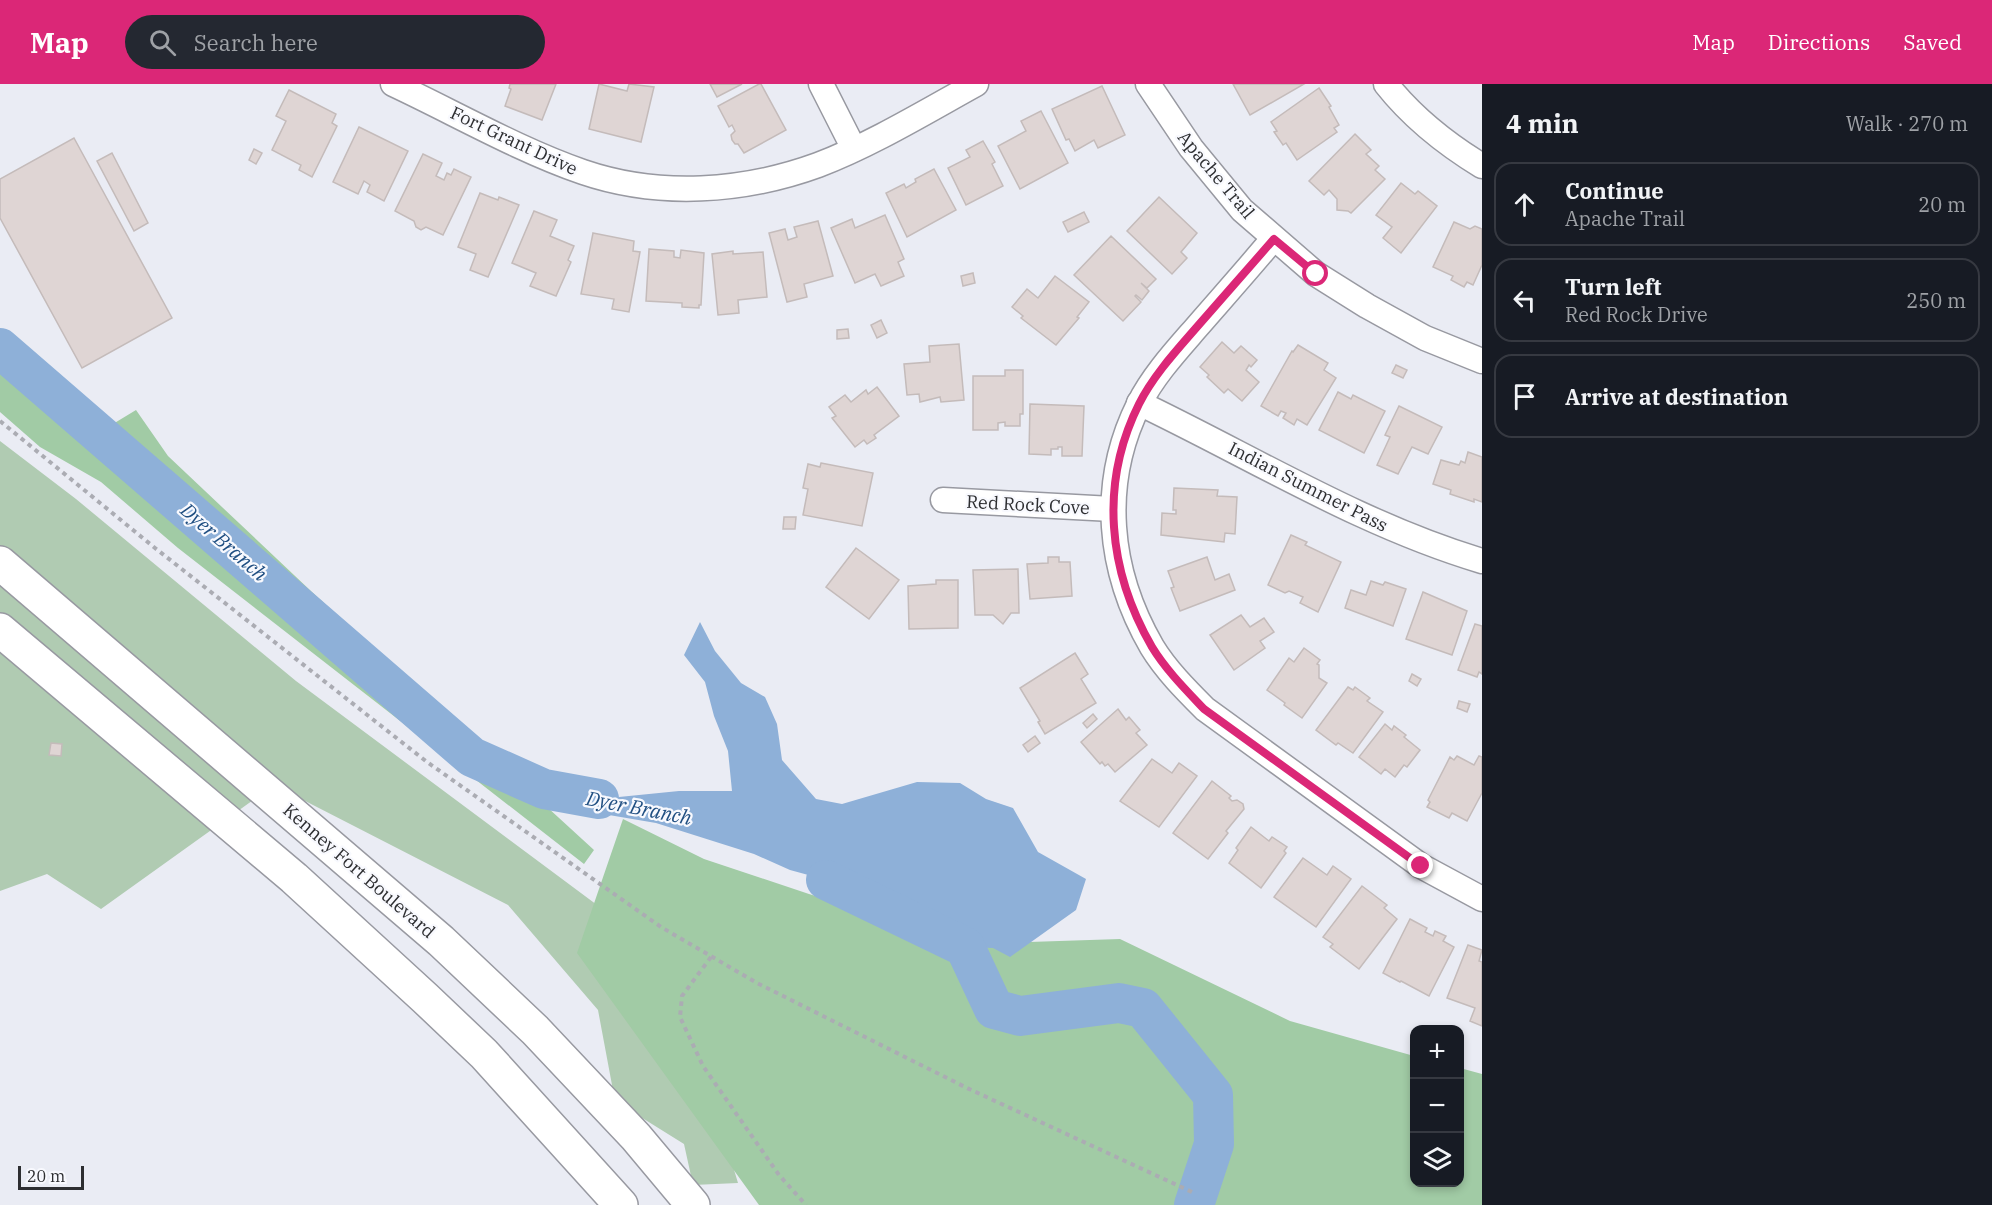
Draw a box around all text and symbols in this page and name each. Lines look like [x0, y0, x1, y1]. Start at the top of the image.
search box [125, 15, 545, 69]
text: Map [30, 24, 89, 61]
icon: search [146, 26, 179, 59]
text: Search here [194, 28, 318, 57]
text: Map [1692, 28, 1735, 56]
text: Directions [1768, 28, 1870, 56]
text: Saved [1903, 28, 1962, 56]
street label: Fort Grant Drive [447, 101, 581, 180]
text: 4 min [1506, 106, 1579, 140]
text: Walk · 270 m [1846, 110, 1968, 137]
street label: Apache Trail [1173, 126, 1260, 223]
text: Continue [1565, 176, 1664, 205]
icon: ahead [1508, 188, 1541, 221]
text: 20 m [1918, 191, 1966, 218]
text: Apache Trail [1565, 205, 1685, 232]
route start [1302, 260, 1328, 286]
text: Turn left [1565, 272, 1661, 301]
icon: left [1508, 284, 1541, 317]
text: 250 m [1906, 287, 1966, 314]
text: Red Rock Drive [1565, 301, 1708, 328]
icon: arrive [1508, 380, 1541, 413]
text: Arrive at destination [1565, 382, 1788, 411]
street label: Indian Summer Pass [1225, 436, 1392, 537]
street label: Red Rock Cove [966, 490, 1090, 519]
water label: Dyer Branch [174, 496, 273, 587]
water label: Dyer Branch [583, 784, 694, 831]
street label: Kenney Fort Boulevard [279, 798, 440, 943]
route end [1407, 852, 1433, 878]
map controls [1410, 1025, 1464, 1187]
button: + [1410, 1025, 1464, 1079]
button: − [1410, 1079, 1464, 1133]
button: layers [1410, 1133, 1464, 1187]
scale bar [18, 1163, 84, 1190]
text: 20 m [27, 1166, 65, 1186]

